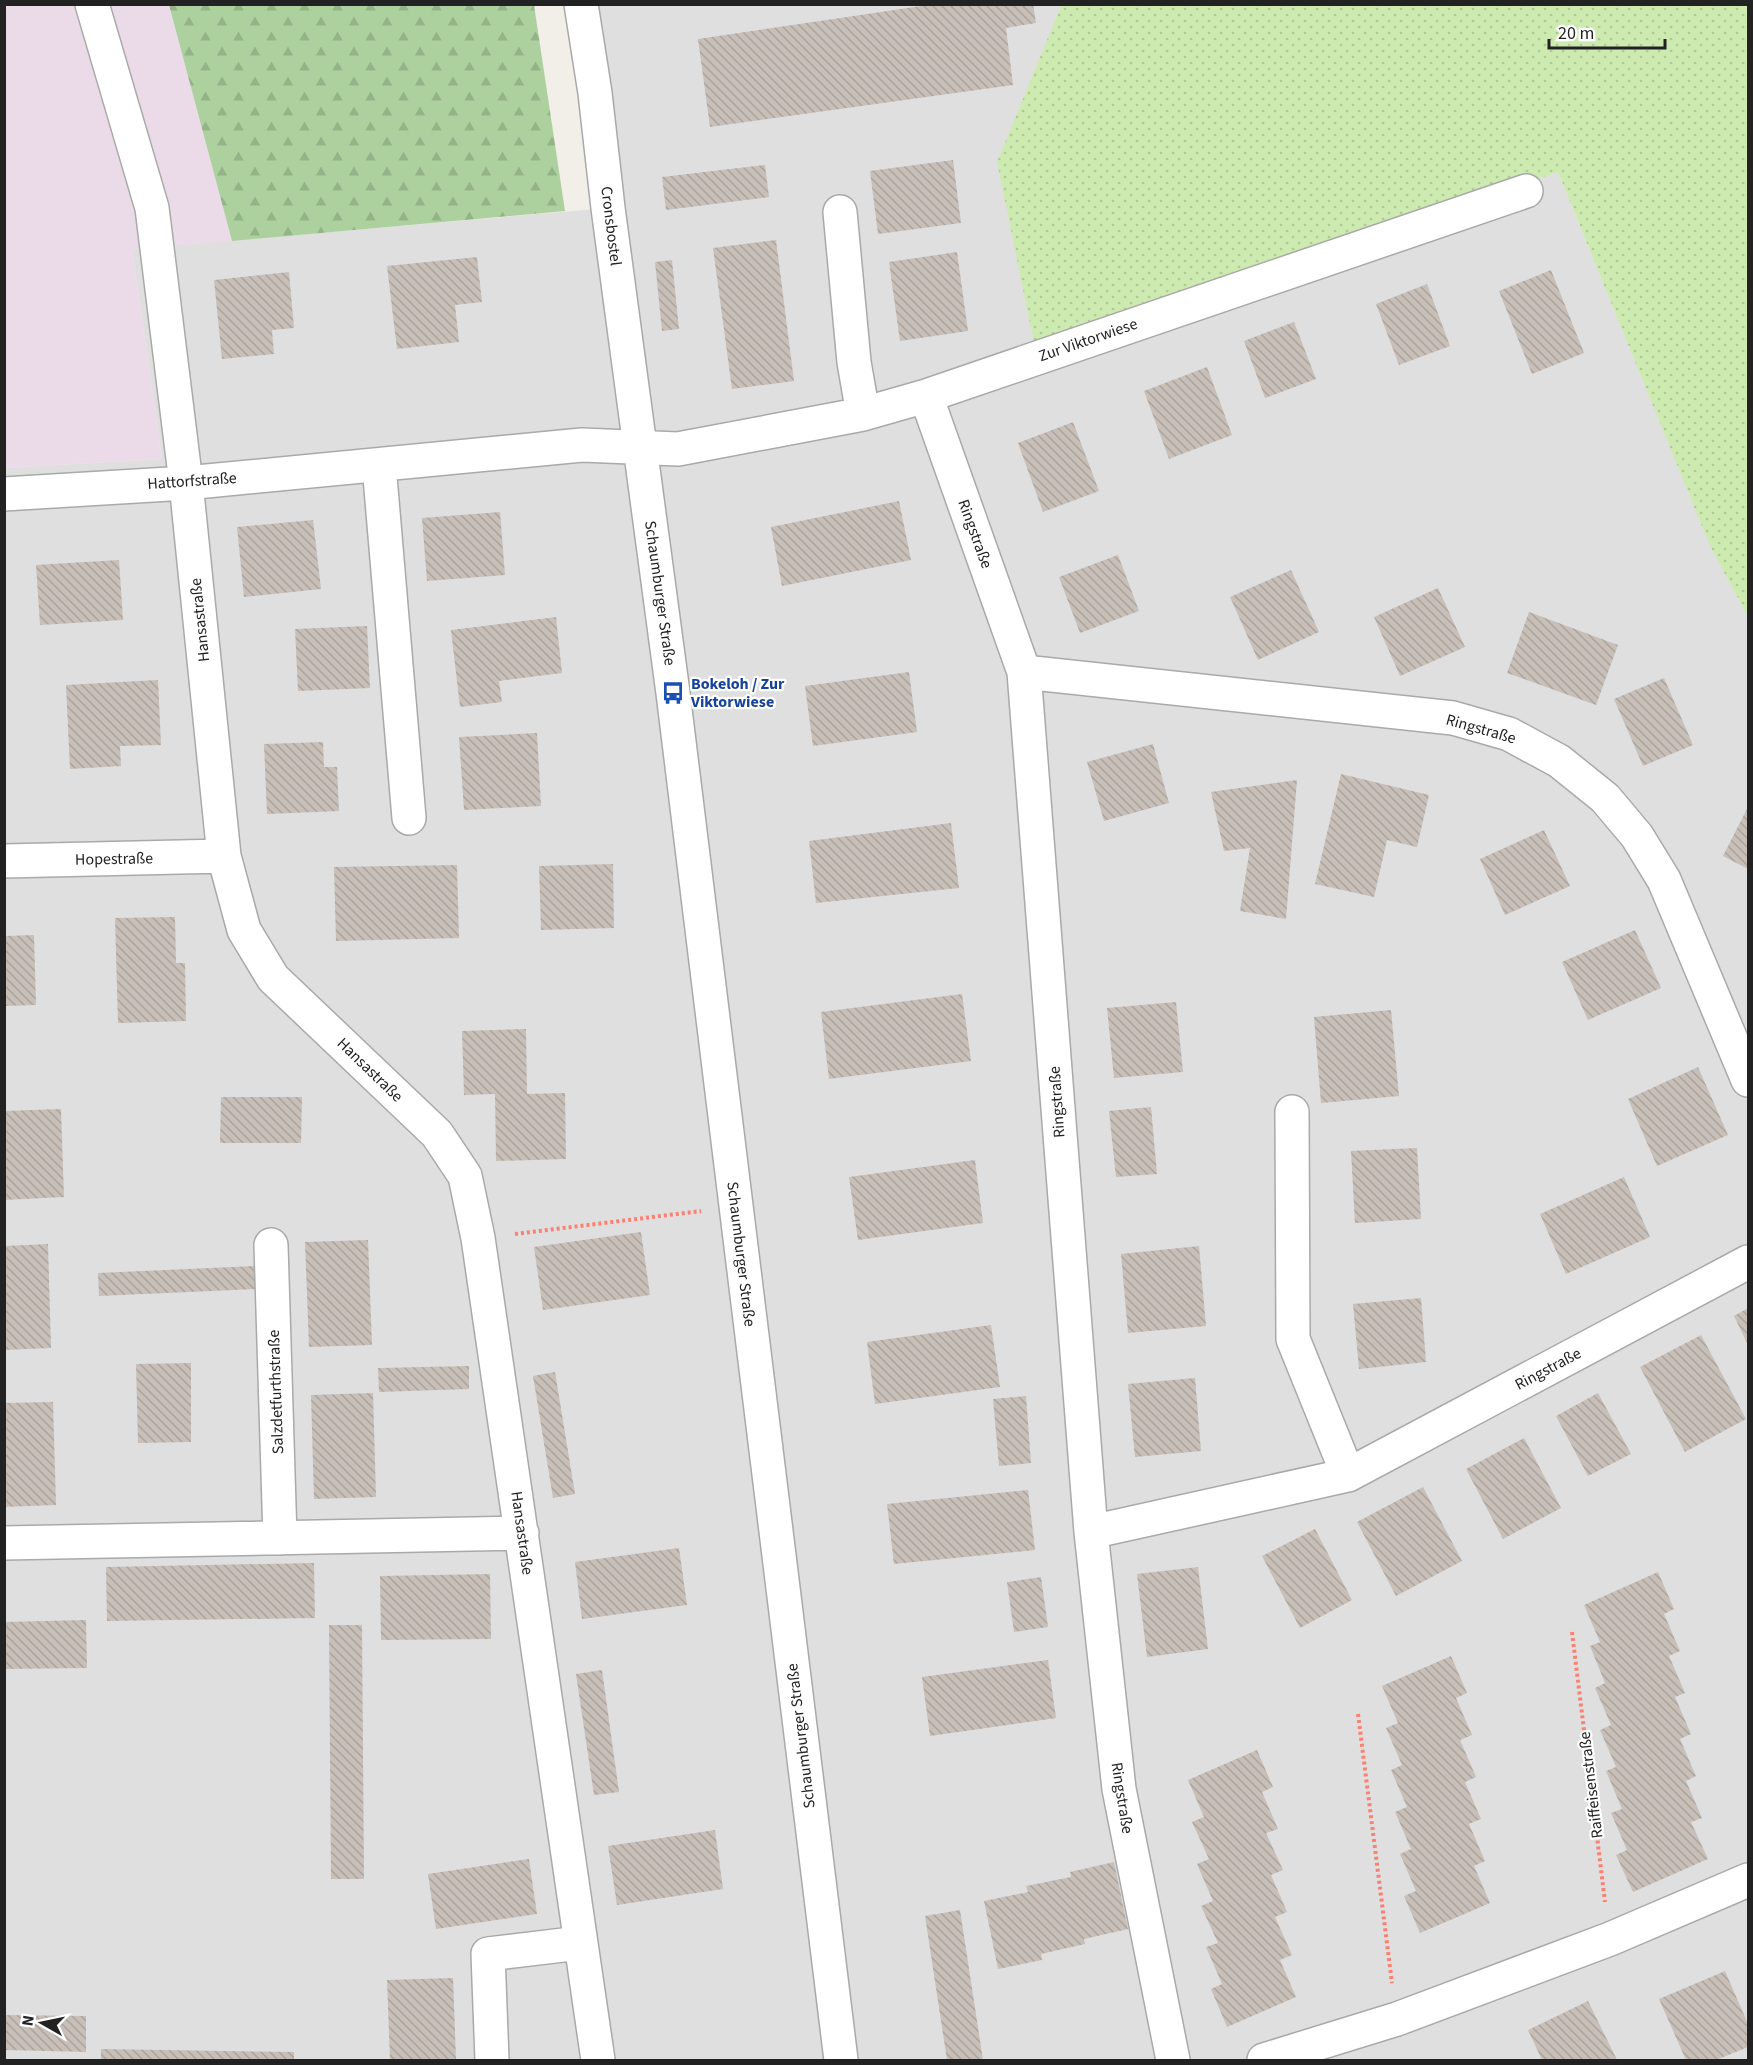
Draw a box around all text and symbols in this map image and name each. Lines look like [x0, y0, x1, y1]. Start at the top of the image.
scale bar [1549, 12, 1664, 50]
text: 20 m [1558, 21, 1594, 46]
street label: Cronsbostel [595, 185, 627, 267]
street label: Zur Viktorwiese [1036, 313, 1140, 367]
street label: Hattorfstraße [147, 467, 238, 495]
street label: Ringstraße [952, 496, 998, 572]
street label: Schaumburger Straße [639, 519, 681, 667]
street label: Hansastraße [185, 577, 215, 663]
place label: Bokeloh / Zur Viktorwiese [690, 673, 785, 713]
bus stop icon: Bokeloh / Zur Viktorwiese [660, 680, 686, 706]
street label: Ringstraße [1443, 708, 1519, 750]
street label: Hopestraße [75, 847, 153, 871]
street label: Hansastraße [332, 1033, 408, 1107]
street label: Ringstraße [1044, 1065, 1070, 1139]
street label: Schaumburger Straße [721, 1180, 761, 1328]
street label: Salzdetfurthstraße [263, 1329, 289, 1455]
street label: Ringstraße [1511, 1342, 1585, 1396]
street label: Hansastraße [505, 1490, 539, 1576]
street label: Schaumburger Straße [781, 1662, 821, 1810]
street label: Raiffeisenstraße [1574, 1730, 1608, 1840]
street label: Ringstraße [1106, 1761, 1139, 1835]
north arrow [12, 1993, 72, 2053]
text: N [16, 2014, 40, 2028]

